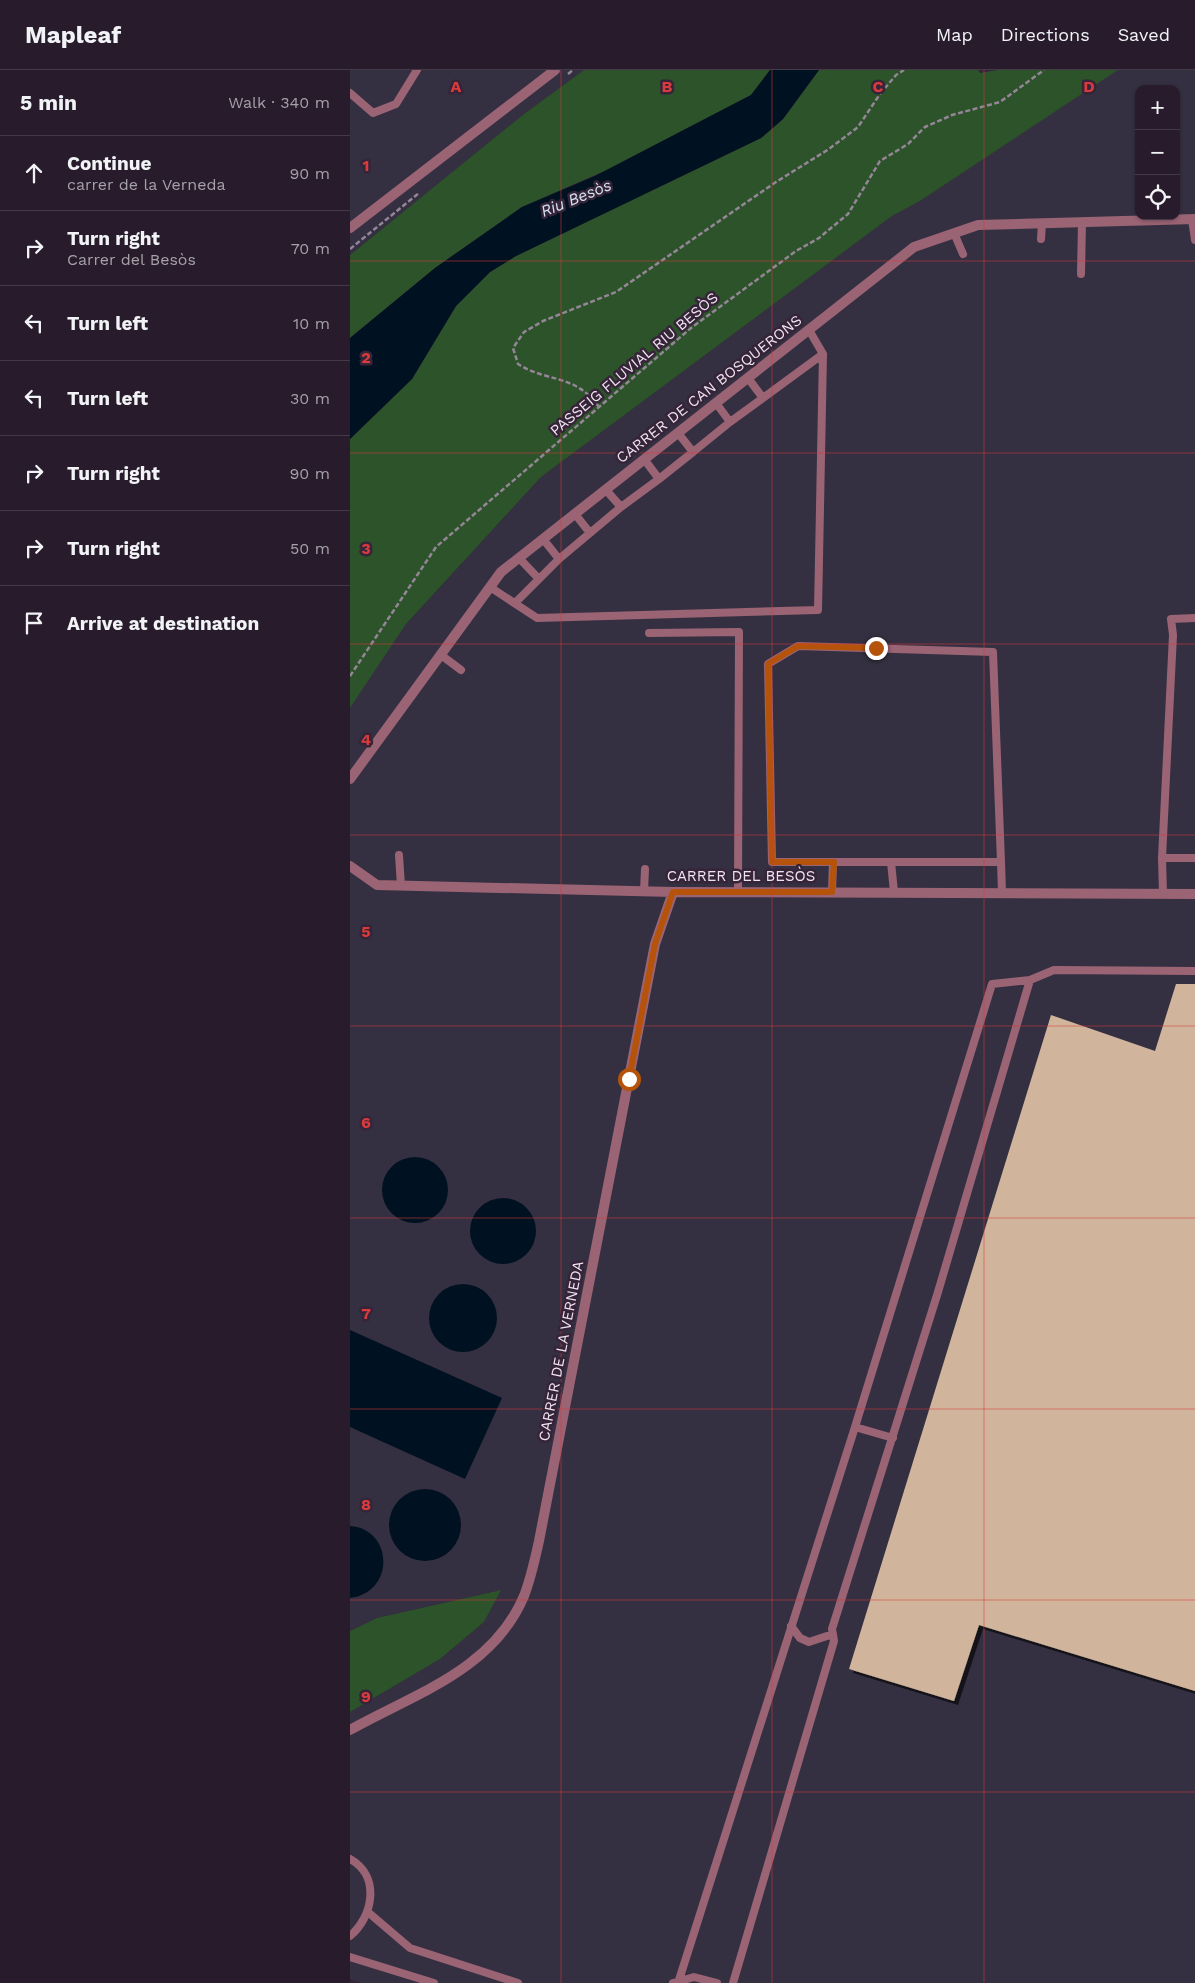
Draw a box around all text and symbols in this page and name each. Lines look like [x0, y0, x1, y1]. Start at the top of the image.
text: Mapleaf [25, 21, 121, 49]
text: Map [936, 24, 973, 45]
text: Directions [1001, 24, 1090, 45]
text: Saved [1118, 24, 1170, 45]
text: A [451, 77, 462, 96]
text: B [662, 77, 673, 96]
text: C [873, 77, 884, 96]
text: D [1083, 77, 1095, 96]
map controls [1135, 85, 1180, 220]
button: + [1135, 85, 1180, 130]
text: 5 min [20, 90, 77, 115]
text: Walk · 340 m [228, 93, 330, 112]
button: − [1135, 130, 1180, 175]
text: Continue [67, 152, 151, 175]
text: 1 [363, 156, 369, 175]
icon: ahead [20, 159, 48, 187]
text: 90 m [289, 164, 330, 183]
text: carrer de la Verneda [67, 175, 226, 194]
water label: Riu Besòs [538, 175, 614, 221]
button: locate [1135, 175, 1180, 220]
text: Turn right [67, 227, 160, 250]
icon: right [20, 234, 48, 262]
text: 70 m [291, 239, 330, 258]
text: Carrer del Besòs [67, 250, 196, 269]
street label: PASSEIG FLUVIAL RIU BESÒS [546, 288, 722, 440]
icon: left [20, 309, 48, 337]
street label: CARRER DE CAN BOSQUERONS [613, 311, 805, 467]
text: Turn left [67, 312, 148, 335]
text: 10 m [293, 314, 330, 333]
text: 2 [361, 348, 371, 367]
icon: left [20, 384, 48, 412]
text: Turn left [67, 387, 148, 410]
text: 30 m [290, 389, 330, 408]
icon: right [20, 459, 48, 487]
text: Turn right [67, 462, 160, 485]
text: 90 m [289, 464, 330, 483]
icon: right [20, 534, 48, 562]
text: Turn right [67, 537, 160, 560]
text: 50 m [290, 539, 330, 558]
text: 3 [361, 539, 371, 558]
icon: arrive [20, 609, 48, 637]
text: Arrive at destination [67, 612, 259, 635]
route end [865, 637, 888, 660]
text: 4 [361, 730, 371, 749]
street label: CARRER DEL BESÒS [667, 866, 815, 885]
text: 5 [361, 922, 371, 941]
route start [618, 1068, 641, 1091]
text: 6 [361, 1113, 371, 1132]
street label: CARRER DE LA VERNEDA [535, 1259, 587, 1443]
text: 7 [361, 1304, 371, 1323]
text: 8 [361, 1495, 371, 1514]
text: 9 [361, 1687, 371, 1706]

